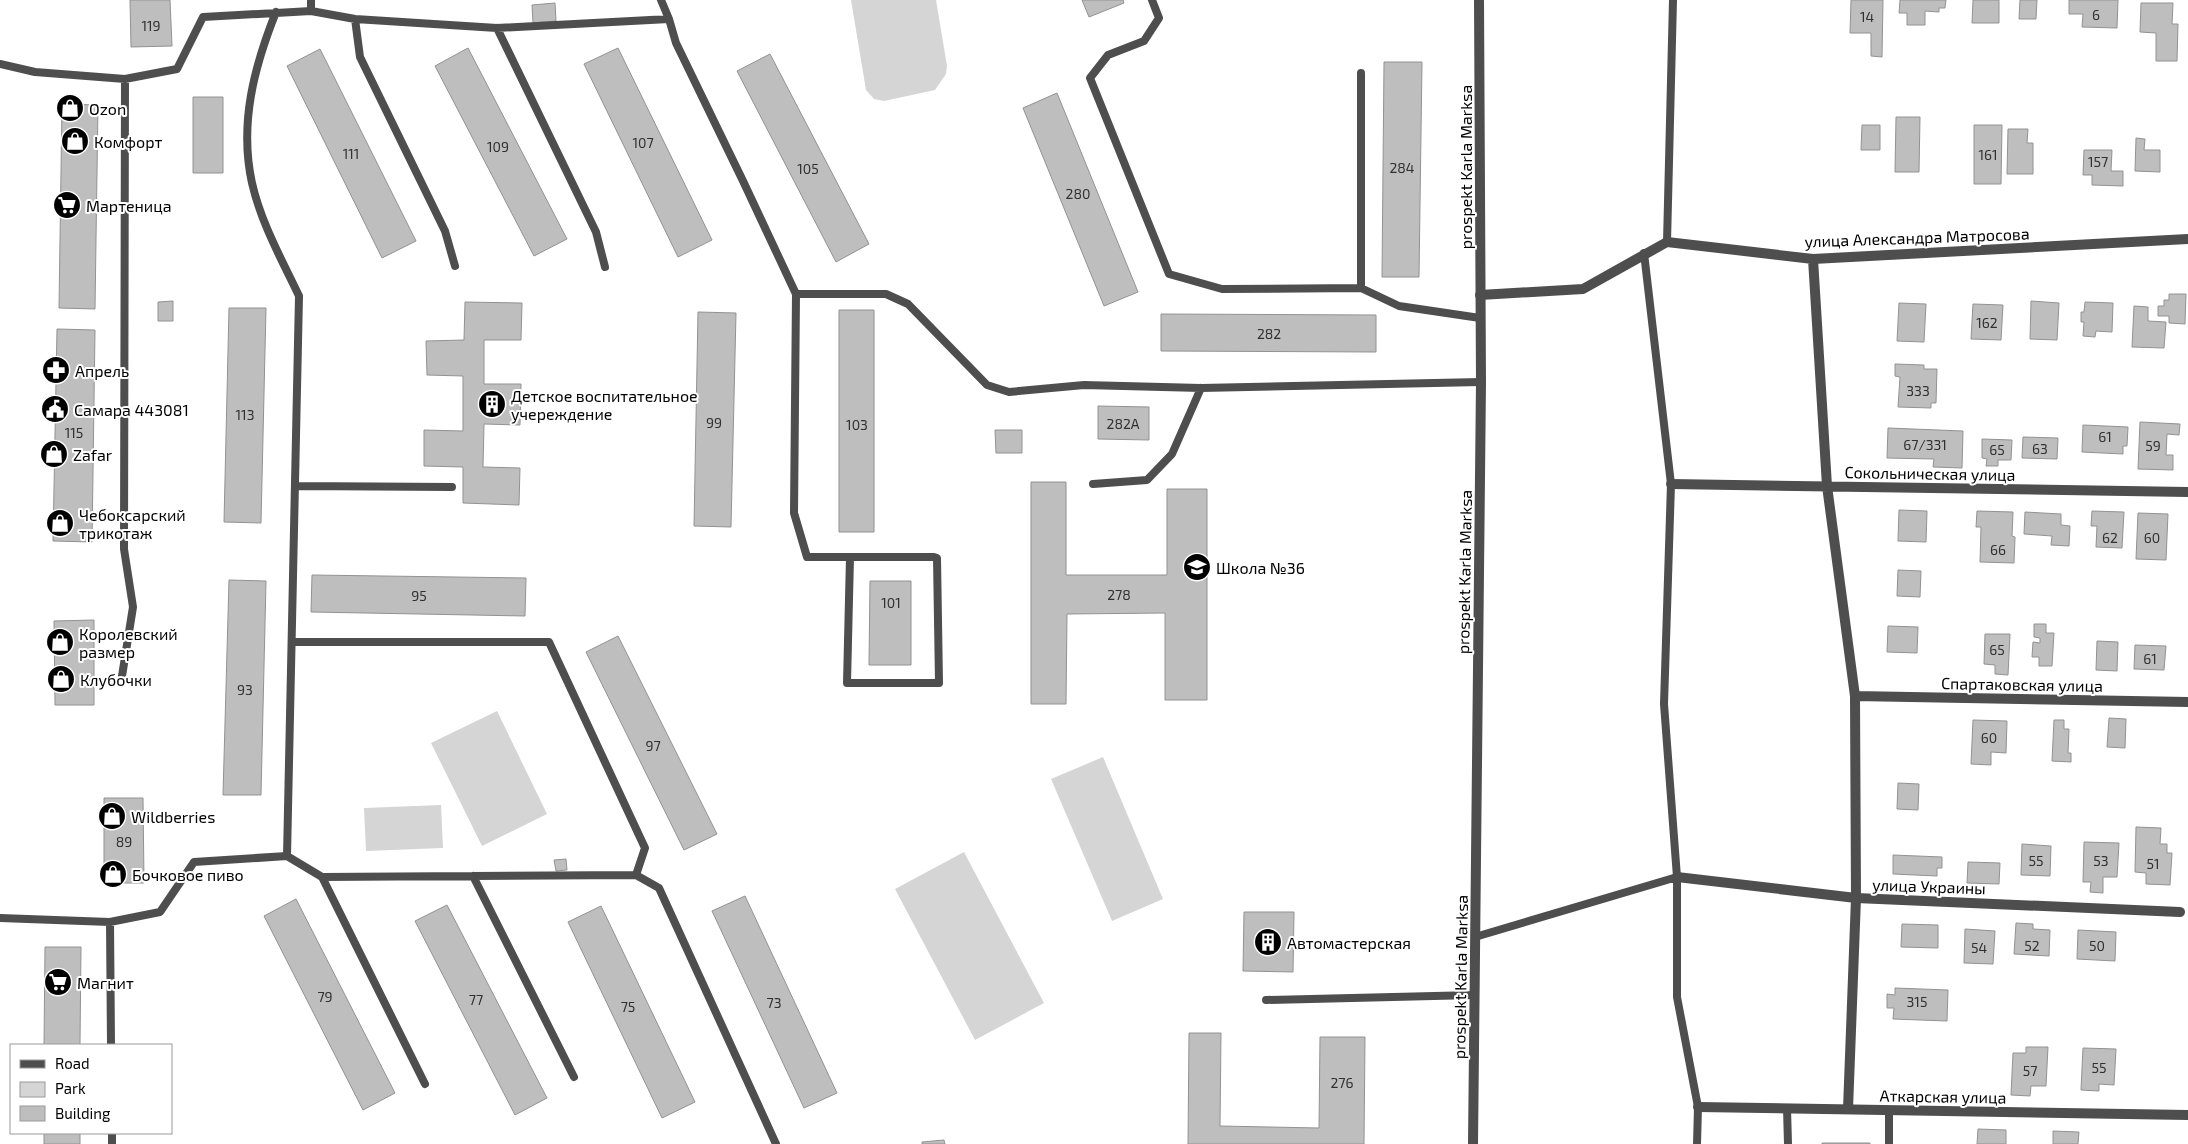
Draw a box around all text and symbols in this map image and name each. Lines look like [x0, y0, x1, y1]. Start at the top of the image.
house number: 6 [2092, 6, 2100, 23]
house number: 14 [1860, 8, 1874, 25]
house number: 119 [141, 17, 161, 34]
street label: prospekt Karla Marksa [1456, 85, 1475, 249]
shop icon: Ozon [55, 93, 85, 123]
place label: Ozon [89, 99, 126, 118]
shop icon: Комфорт [60, 126, 90, 156]
place label: Комфорт [94, 132, 163, 151]
house number: 107 [632, 134, 654, 151]
house number: 109 [487, 138, 509, 155]
house number: 111 [343, 145, 359, 162]
house number: 161 [1978, 146, 1998, 163]
house number: 157 [2088, 153, 2108, 170]
house number: 284 [1390, 159, 1414, 176]
house number: 105 [797, 160, 819, 177]
house number: 280 [1066, 185, 1090, 202]
supermarket icon: Мартеница [52, 190, 82, 220]
place label: Мартеница [86, 196, 172, 215]
street label: улица Александра Матросова [1804, 224, 2030, 251]
house number: 162 [1976, 314, 1998, 331]
house number: 282 [1257, 325, 1281, 342]
pharmacy icon: Апрель [41, 355, 71, 385]
place label: Апрель [75, 361, 129, 380]
house number: 333 [1906, 382, 1930, 399]
place label: Детское воспитательное учереждение [511, 386, 698, 424]
building icon: Детское воспитательное учереждение [477, 389, 507, 419]
public building icon: Самара 443081 [40, 394, 70, 424]
place label: Самара 443081 [74, 400, 189, 419]
house number: 113 [236, 406, 254, 423]
house number: 99 [706, 414, 722, 431]
house number: 282А [1107, 415, 1140, 432]
house number: 103 [846, 416, 868, 433]
house number: 115 [65, 424, 83, 441]
house number: 61 [2098, 428, 2112, 445]
house number: 67/331 [1903, 436, 1947, 453]
house number: 59 [2145, 437, 2161, 454]
shop icon: Zafar [39, 439, 69, 469]
house number: 63 [2032, 440, 2048, 457]
house number: 65 [1989, 441, 2005, 458]
place label: Zafar [73, 445, 113, 464]
street label: Сокольническая улица [1844, 462, 2016, 485]
street label: prospekt Karla Marksa [1453, 490, 1475, 654]
place label: Чебоксарский трикотаж [79, 505, 186, 542]
shop icon: Чебоксарский трикотаж [45, 508, 75, 538]
house number: 62 [2102, 529, 2118, 546]
house number: 60 [2144, 529, 2160, 546]
house number: 66 [1990, 541, 2006, 558]
school or university icon: Школа №36 [1182, 552, 1212, 582]
place label: Школа №36 [1216, 558, 1305, 577]
house number: 278 [1107, 586, 1131, 603]
house number: 95 [411, 587, 427, 604]
house number: 101 [881, 594, 901, 611]
place label: Королевский размер [79, 624, 178, 661]
shop icon: Королевский размер [45, 627, 75, 657]
house number: 65 [1989, 641, 2005, 658]
house number: 61 [2143, 650, 2157, 667]
shop icon: Клубочки [46, 664, 76, 694]
place label: Клубочки [80, 670, 152, 690]
street label: Спартаковская улица [1941, 673, 2103, 696]
house number: 93 [237, 681, 253, 698]
house number: 60 [1981, 729, 1997, 746]
house number: 97 [645, 737, 661, 754]
shop icon: Wildberries [97, 801, 127, 831]
place label: Wildberries [131, 807, 215, 826]
house number: 89 [116, 833, 132, 850]
house number: 55 [2028, 852, 2044, 869]
house number: 53 [2093, 852, 2109, 869]
house number: 51 [2146, 855, 2160, 872]
shop icon: Бочковое пиво [98, 859, 128, 889]
place label: Бочковое пиво [132, 865, 244, 884]
street label: улица Украины [1872, 875, 1986, 898]
street label: prospekt Karla Marksa [1449, 895, 1471, 1059]
building icon: Автомастерская [1253, 927, 1283, 957]
place label: Автомастерская [1287, 933, 1411, 952]
house number: 52 [2024, 937, 2040, 954]
house number: 50 [2089, 937, 2105, 954]
house number: 54 [1971, 939, 1987, 956]
supermarket icon: Магнит [43, 967, 73, 997]
place label: Магнит [77, 973, 134, 992]
house number: 79 [317, 988, 333, 1005]
house number: 77 [469, 991, 483, 1008]
house number: 315 [1907, 993, 1927, 1010]
house number: 73 [767, 994, 781, 1011]
house number: 75 [621, 998, 635, 1015]
legend [10, 1044, 172, 1134]
text: Road [55, 1054, 90, 1072]
house number: 55 [2091, 1059, 2107, 1076]
house number: 57 [2023, 1062, 2037, 1079]
house number: 276 [1330, 1074, 1354, 1091]
text: Park [55, 1079, 86, 1097]
street label: Аткарская улица [1879, 1085, 2007, 1108]
text: Building [55, 1104, 111, 1122]

